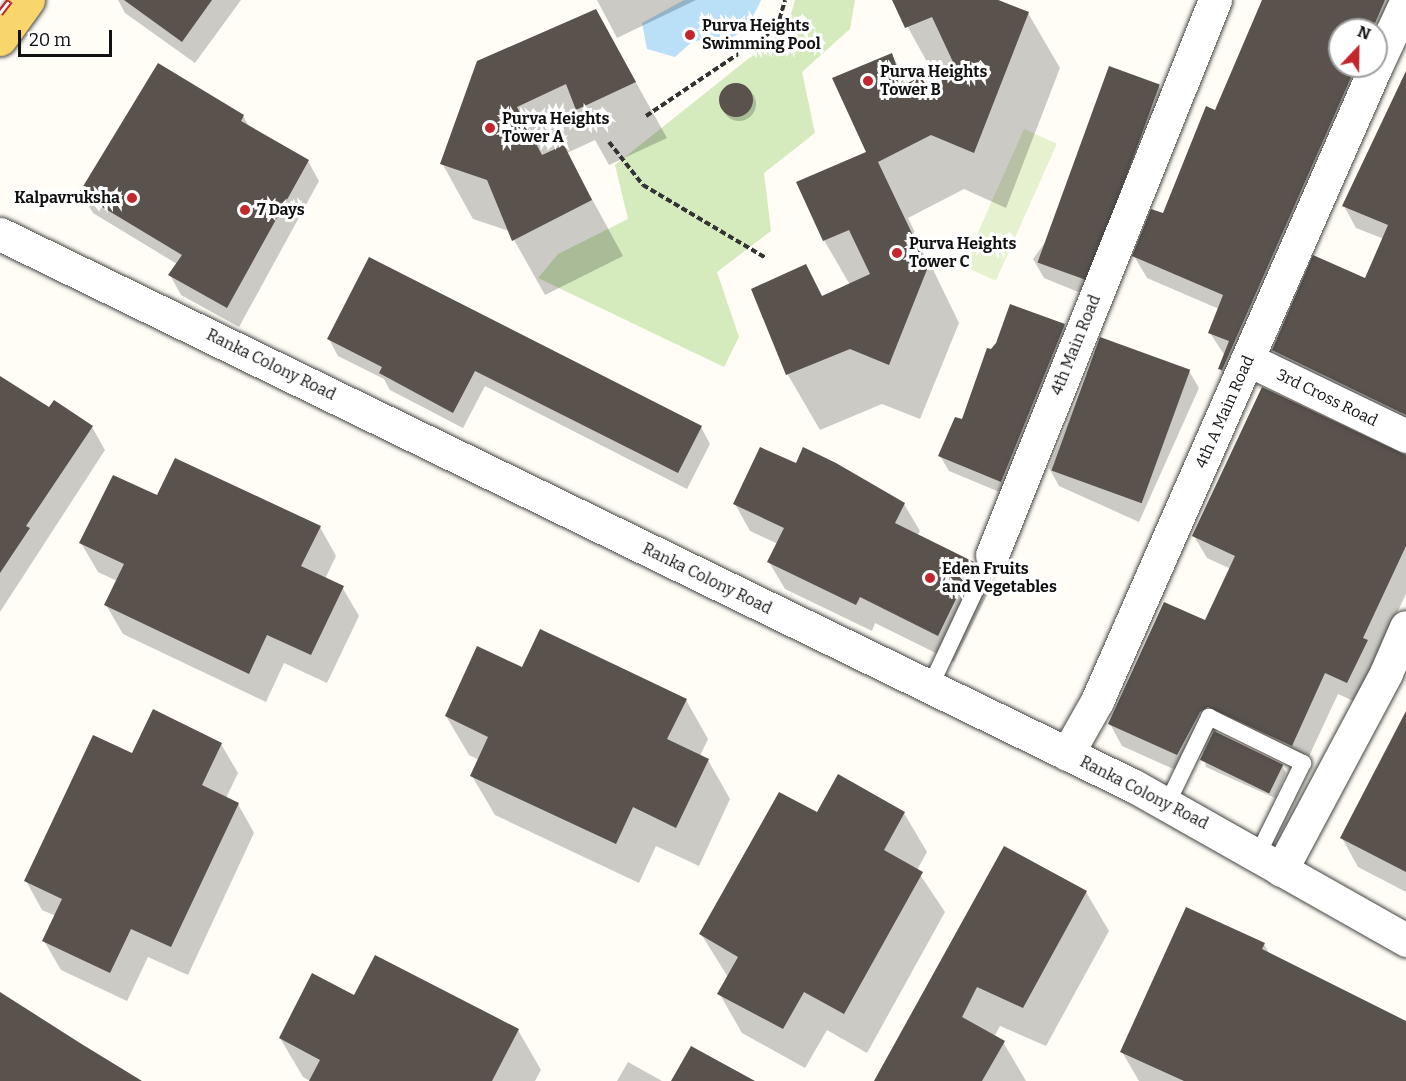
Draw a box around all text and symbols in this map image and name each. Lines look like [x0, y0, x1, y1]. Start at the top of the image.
place label: Purva Heights Swimming Pool [702, 16, 821, 54]
scale bar [21, 18, 116, 56]
north arrow [1328, 18, 1388, 78]
text: N [1355, 22, 1373, 44]
marker: Purva Heights Swimming Pool [683, 28, 697, 42]
text: 20 m [29, 29, 71, 51]
place label: Purva Heights Tower B [880, 62, 987, 100]
marker: Purva Heights Tower B [861, 74, 875, 88]
place label: Purva Heights Tower A [502, 109, 609, 147]
marker: Purva Heights Tower A [483, 121, 497, 135]
place label: Kalpavruksha [14, 188, 120, 208]
marker: Kalpavruksha [125, 191, 139, 205]
place label: 7 Days [257, 200, 305, 220]
marker: 7 Days [238, 203, 252, 217]
place label: Purva Heights Tower C [909, 234, 1016, 272]
marker: Purva Heights Tower C [890, 246, 904, 260]
street label: 4th Main Road [1047, 292, 1105, 398]
street label: Ranka Colony Road [203, 325, 339, 405]
street label: 4th A Main Road [1192, 353, 1258, 471]
street label: 3rd Cross Road [1273, 365, 1381, 431]
street label: Ranka Colony Road [639, 539, 775, 619]
place label: Eden Fruits and Vegetables [942, 559, 1057, 597]
marker: Eden Fruits and Vegetables [923, 571, 937, 585]
street label: Ranka Colony Road [1077, 752, 1211, 834]

